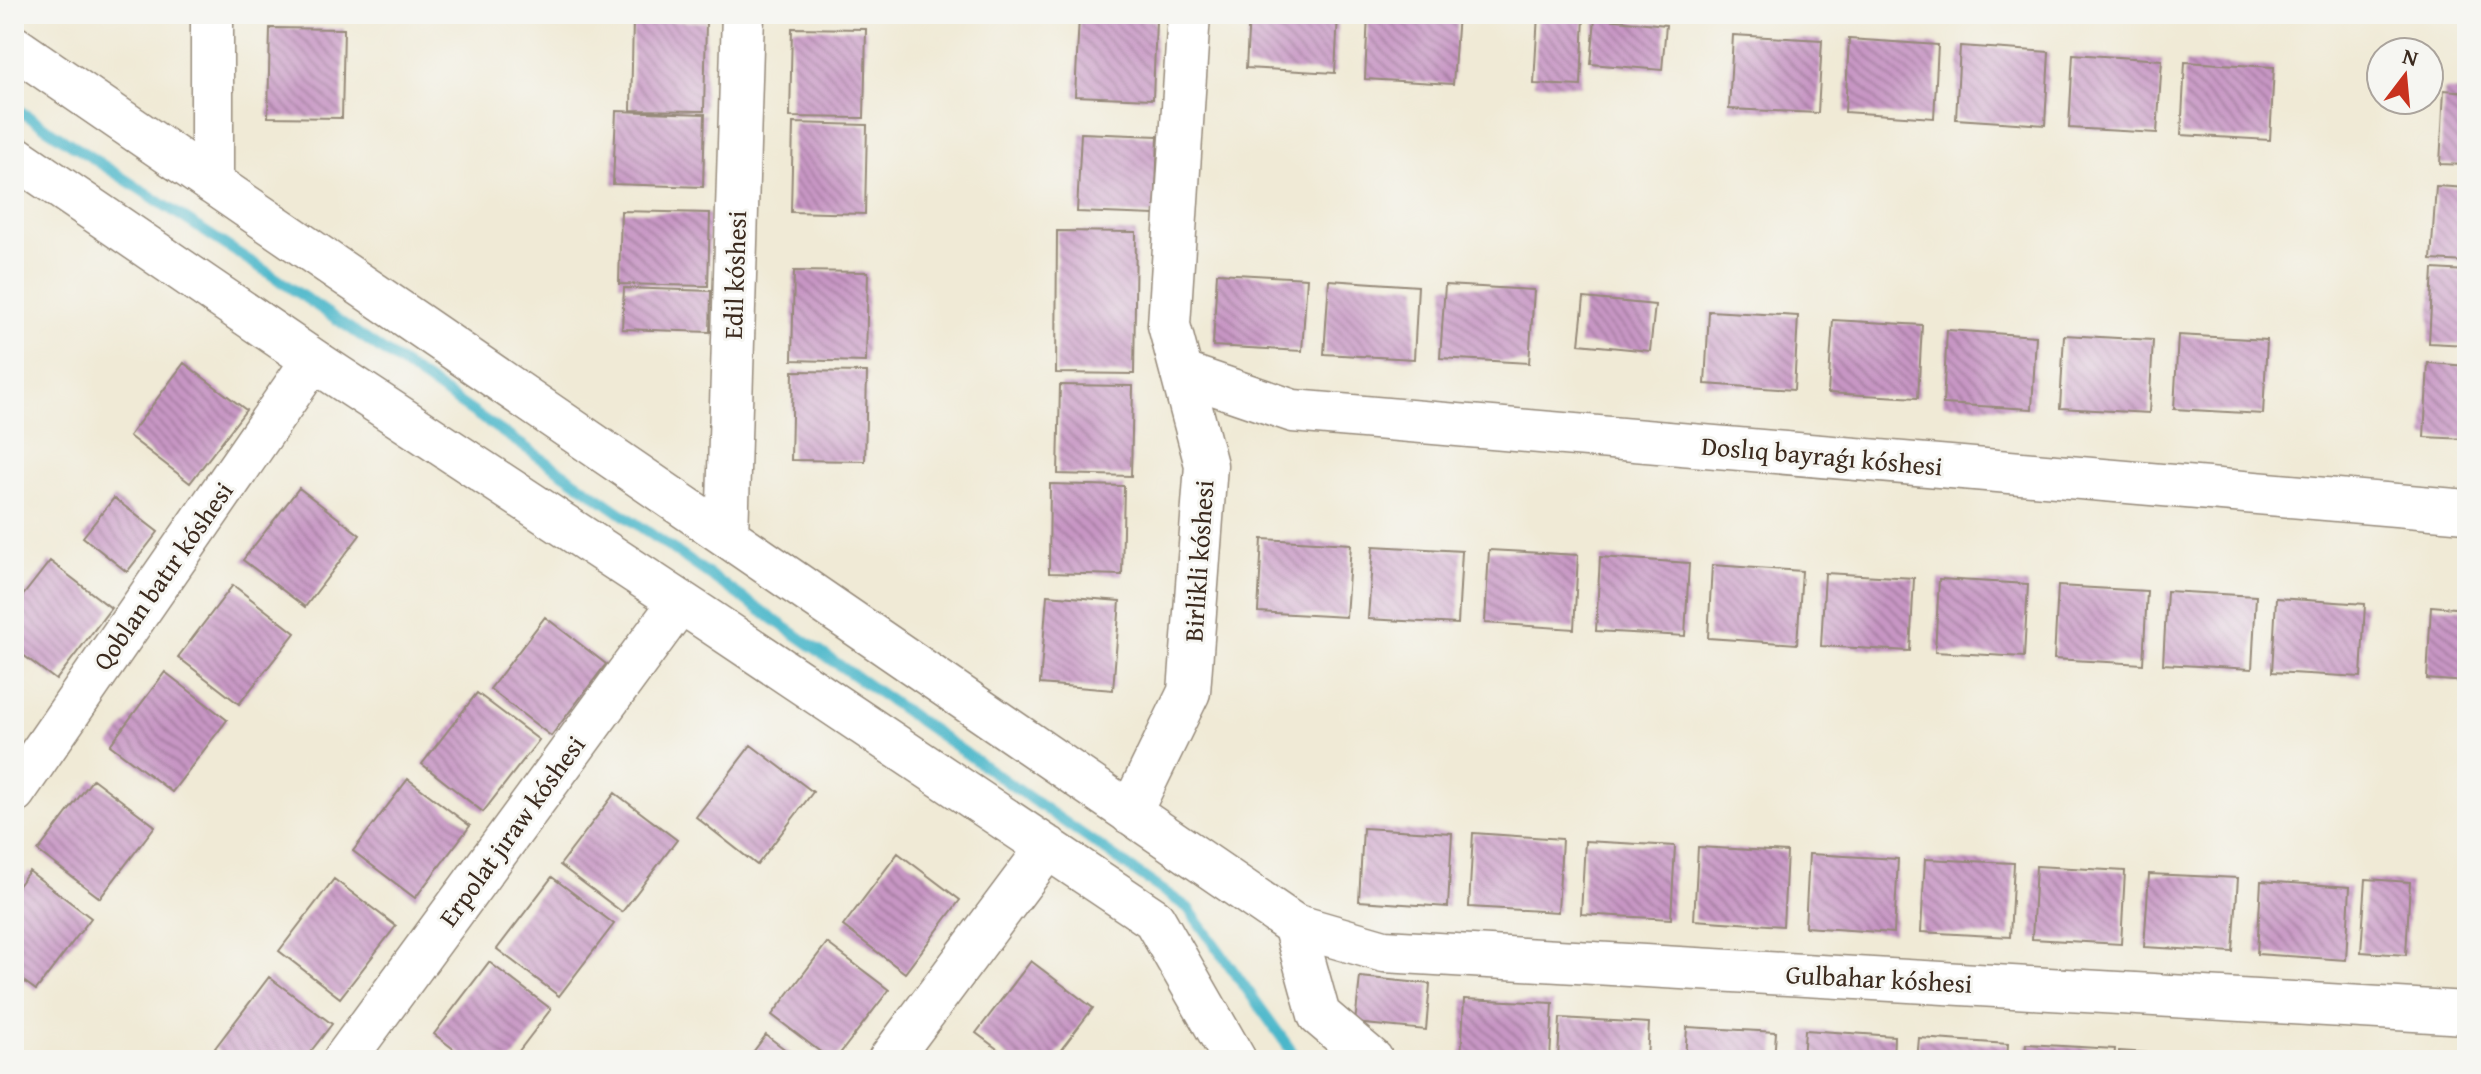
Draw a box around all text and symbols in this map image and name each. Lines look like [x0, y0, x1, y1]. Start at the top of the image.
north arrow [2365, 36, 2445, 116]
text: N [2399, 39, 2422, 74]
street label: Edil kóshesi [713, 210, 756, 340]
street label: Doslıq bayraǵı kóshesi [1700, 426, 1944, 485]
street label: Qoblan batır kóshesi [83, 473, 242, 678]
street label: Birlikli kóshesi [1173, 479, 1224, 643]
street label: Erpolat jıraw kóshesi [429, 727, 594, 934]
street label: Gulbahar kóshesi [1785, 954, 1973, 1003]

